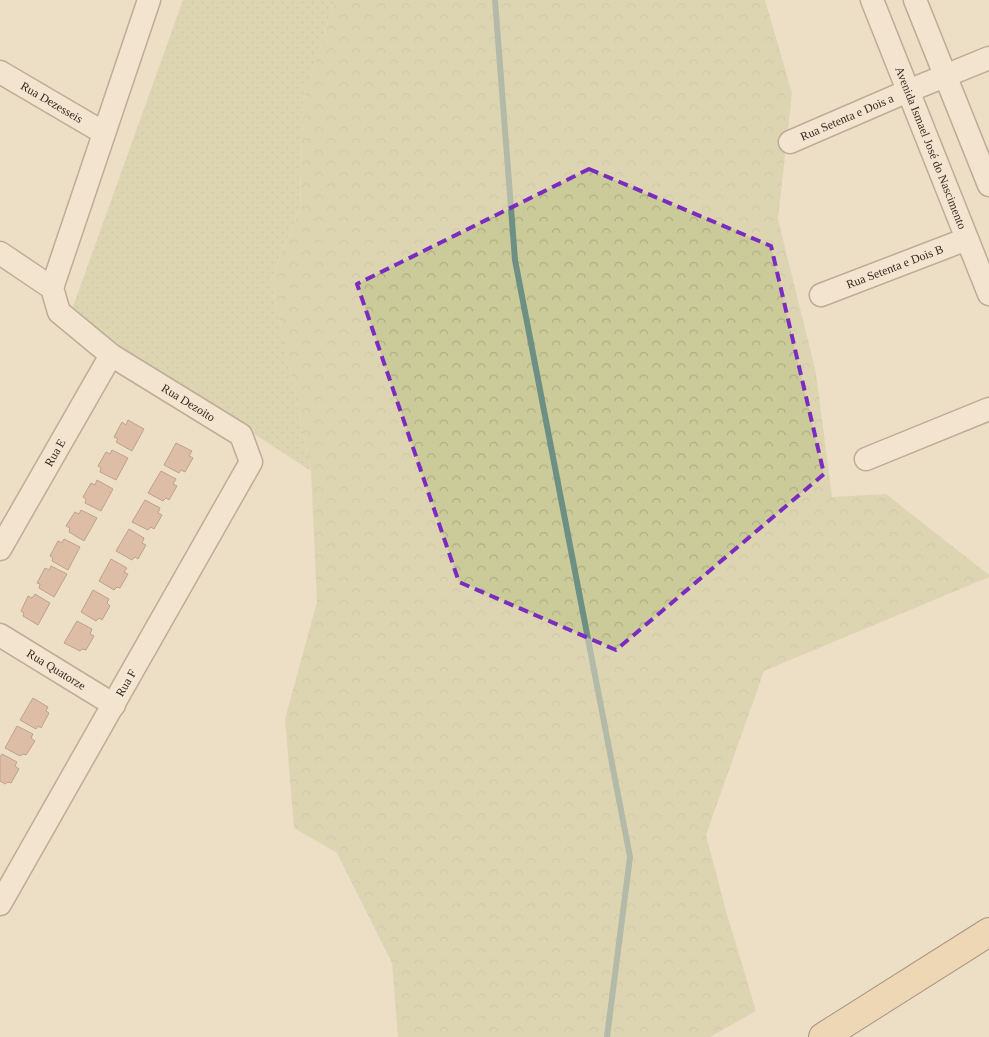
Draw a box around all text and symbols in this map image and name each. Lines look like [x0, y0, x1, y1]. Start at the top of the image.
street label: Avenida Ismael José do Nascimento [892, 64, 969, 231]
street label: Rua Dezesseis [18, 79, 86, 126]
street label: Rua Setenta e Dois a [798, 91, 896, 144]
street label: Rua Setenta e Dois B [844, 242, 945, 292]
street label: Rua Dezoito [159, 381, 218, 424]
street label: Rua E [42, 436, 69, 469]
street label: Rua Quatorze [24, 646, 88, 693]
street label: Rua F [113, 667, 139, 699]

